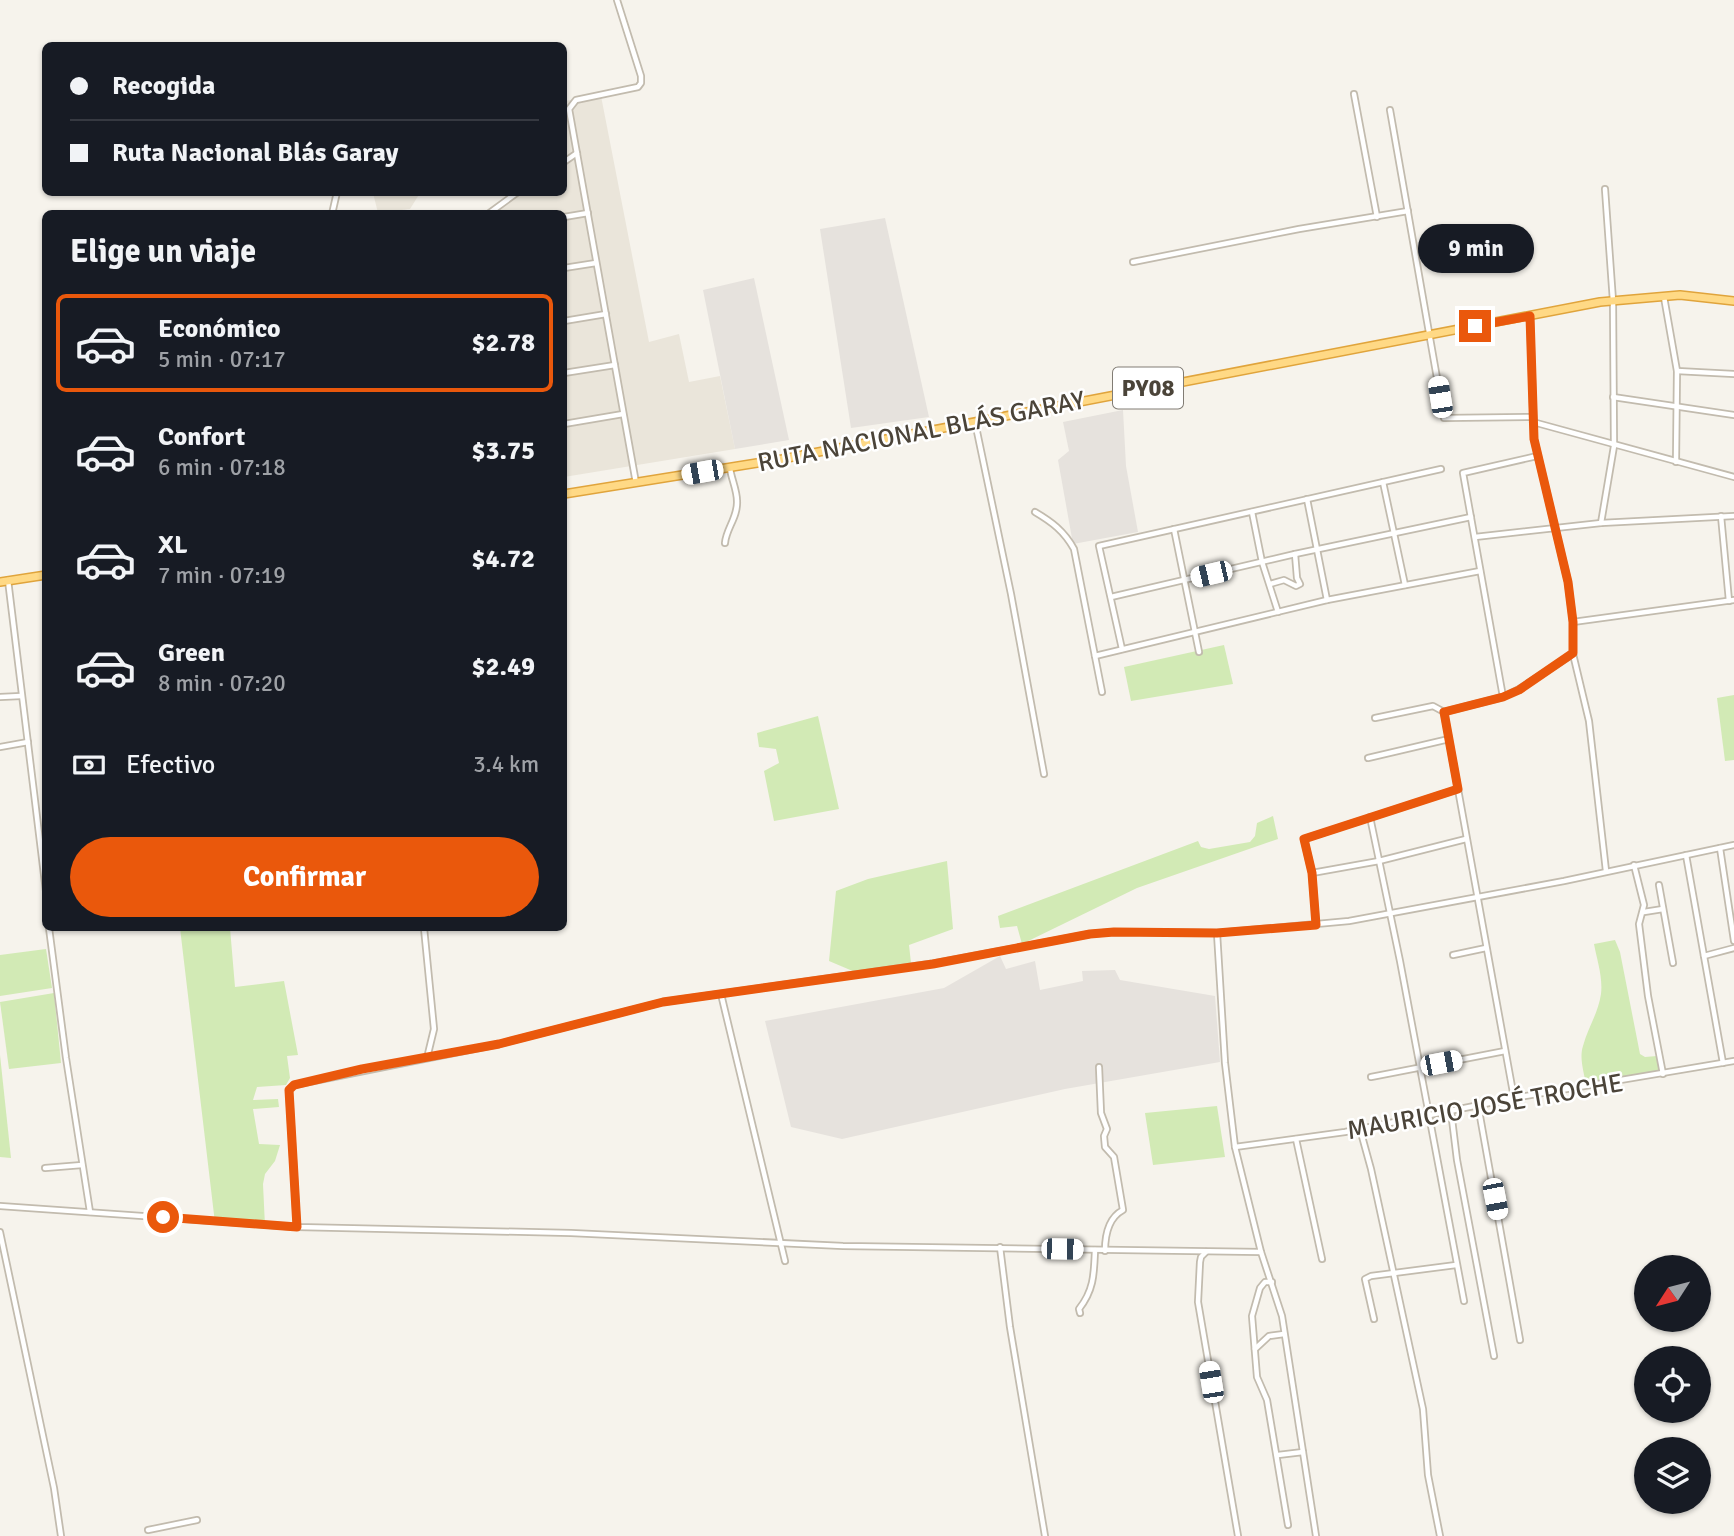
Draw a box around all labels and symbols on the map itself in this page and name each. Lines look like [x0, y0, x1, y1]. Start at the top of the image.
callout: 9 min [1417, 224, 1533, 274]
route end [1459, 310, 1491, 342]
road number: PY08 [1113, 368, 1183, 408]
car [1427, 375, 1454, 419]
street label: RUTA NACIONAL BLÁS GARAY [755, 385, 1088, 479]
car [680, 458, 725, 486]
car [1189, 559, 1234, 589]
car [1419, 1049, 1464, 1077]
street label: MAURICIO JOSÉ TROCHE [1345, 1067, 1626, 1147]
car [1481, 1176, 1510, 1222]
route start [147, 1201, 179, 1233]
car [1041, 1238, 1084, 1260]
north arrow [1634, 1255, 1712, 1332]
car [1198, 1360, 1225, 1404]

